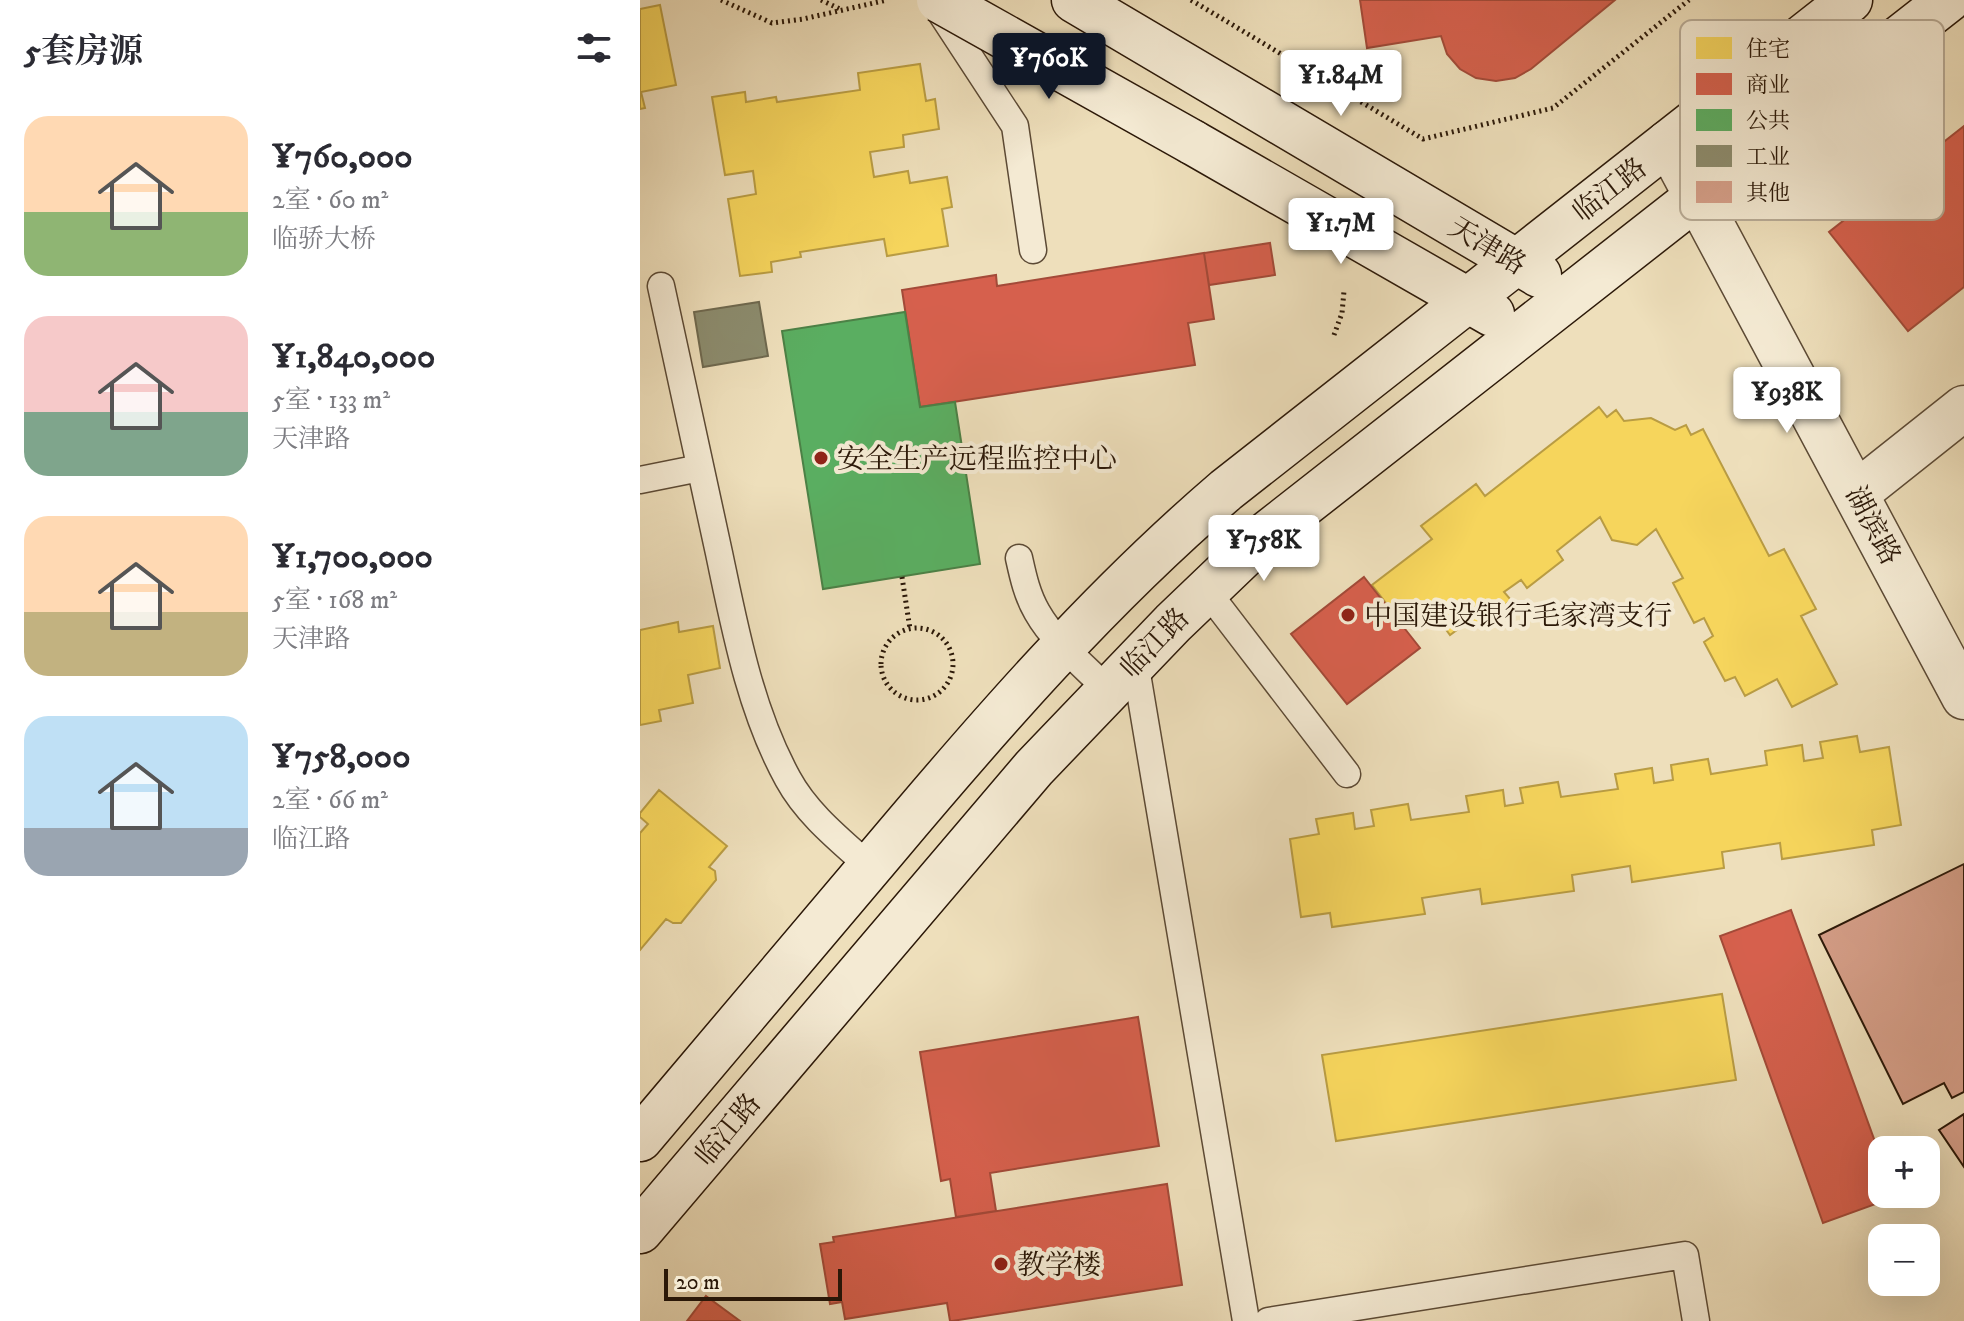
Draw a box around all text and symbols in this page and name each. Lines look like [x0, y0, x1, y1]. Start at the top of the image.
legend [1680, 20, 1944, 220]
icon: filters [572, 26, 616, 70]
text: 5套房源 [24, 31, 143, 73]
pin: ¥760K [993, 33, 1105, 101]
text: 住宅 [1746, 36, 1790, 63]
text: ¥760K [1011, 42, 1087, 75]
pin: ¥1.84M [1276, 50, 1406, 118]
text: ¥1.84M [1299, 59, 1383, 92]
text: 商业 [1746, 72, 1790, 99]
text: 公共 [1746, 108, 1790, 135]
text: ¥760,000 [272, 136, 413, 178]
text: 工业 [1746, 144, 1790, 171]
icon: home [88, 148, 184, 244]
street label: 临江路 [1566, 151, 1654, 230]
text: 其他 [1746, 180, 1790, 207]
text: 2室 · 60 m² [272, 184, 388, 217]
pin: ¥1.7M [1285, 198, 1397, 266]
text: ¥1.7M [1306, 207, 1376, 240]
street label: 天津路 [1442, 210, 1532, 283]
text: 临骄大桥 [272, 223, 376, 256]
text: ¥1,840,000 [272, 336, 435, 378]
icon: home [88, 348, 184, 444]
pin: ¥938K [1731, 367, 1843, 435]
text: ¥938K [1751, 376, 1823, 409]
text: 5室 · 133 m² [272, 384, 390, 417]
text: 天津路 [272, 423, 350, 456]
place label: 安全生产远程监控中心 [837, 442, 1117, 477]
marker: 安全生产远程监控中心 [812, 449, 830, 467]
street label: 湖滨路 [1838, 480, 1908, 571]
pin: ¥758K [1208, 515, 1320, 583]
text: ¥758K [1226, 524, 1302, 557]
text: ¥1,700,000 [272, 536, 433, 578]
icon: home [88, 548, 184, 644]
text: 5室 · 168 m² [272, 584, 397, 617]
place label: 中国建设银行毛家湾支行 [1364, 599, 1672, 634]
street label: 临江路 [1113, 601, 1197, 685]
marker: 中国建设银行毛家湾支行 [1339, 606, 1357, 624]
text: 天津路 [272, 623, 350, 656]
text: ¥758,000 [272, 736, 410, 778]
icon: home [88, 748, 184, 844]
text: 2室 · 66 m² [272, 784, 388, 817]
text: 临江路 [272, 823, 350, 856]
street label: 临江路 [688, 1087, 769, 1173]
map controls [1868, 1136, 1940, 1296]
button: + [1868, 1136, 1940, 1208]
button: − [1868, 1224, 1940, 1296]
place label: 教学楼 [1017, 1248, 1101, 1283]
marker: 教学楼 [992, 1255, 1010, 1273]
scale bar [664, 1265, 842, 1301]
text: 20 m [676, 1269, 720, 1296]

